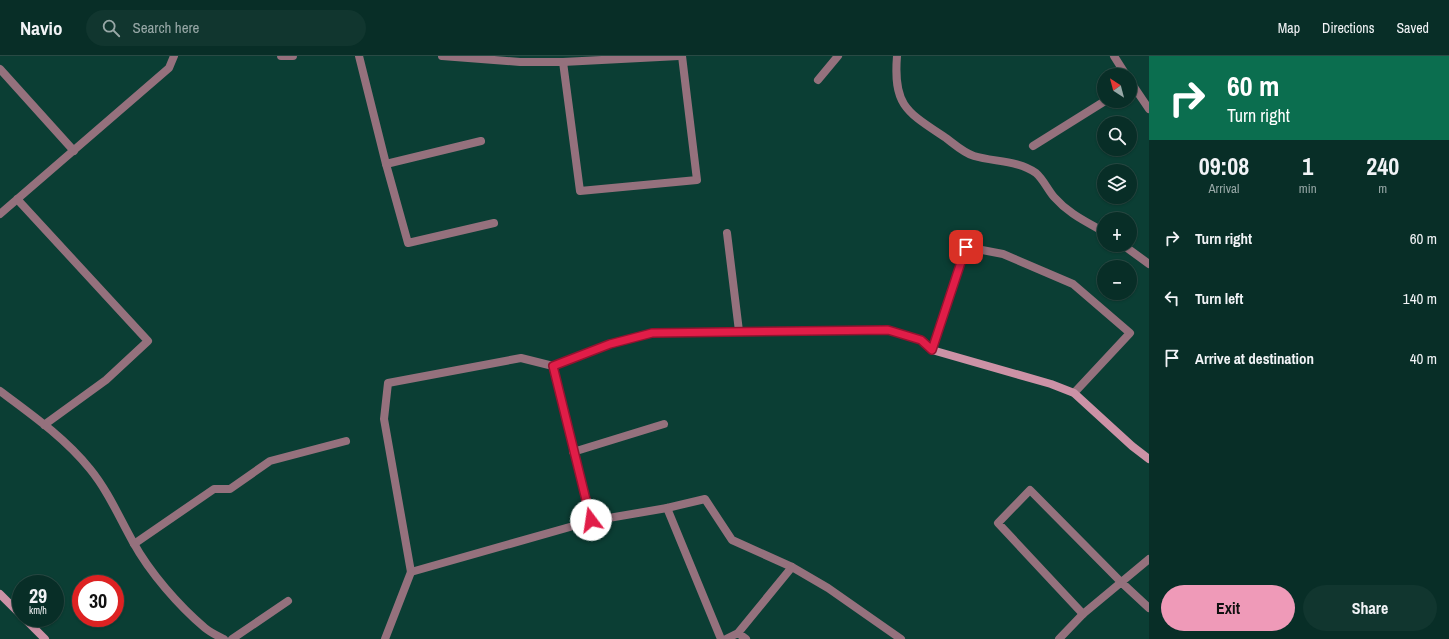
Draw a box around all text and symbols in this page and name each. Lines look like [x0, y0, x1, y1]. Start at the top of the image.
search box [86, 10, 366, 46]
text: Navio [20, 15, 62, 41]
icon: search [100, 17, 122, 39]
text: Search here [132, 17, 199, 38]
text: Map [1278, 19, 1300, 37]
text: Directions [1322, 19, 1374, 37]
text: Saved [1396, 19, 1429, 37]
text: 60 m [1227, 67, 1279, 105]
north arrow [1097, 68, 1137, 108]
map controls [1097, 68, 1137, 300]
icon: right [1161, 72, 1213, 124]
text: Turn right [1227, 103, 1290, 128]
button: search [1097, 116, 1137, 156]
text: 09:08 [1199, 150, 1249, 182]
text: 1 [1302, 150, 1313, 182]
text: 240 [1366, 150, 1399, 182]
button: layers [1097, 164, 1137, 204]
text: Arrival [1209, 180, 1239, 197]
text: min [1299, 180, 1317, 197]
text: m [1378, 180, 1387, 197]
button: + [1097, 212, 1137, 252]
icon: right [1161, 227, 1183, 249]
text: Turn right [1195, 228, 1252, 249]
text: 60 m [1410, 228, 1437, 249]
pin [949, 230, 983, 264]
icon: arrive [955, 236, 977, 258]
button: − [1097, 260, 1137, 300]
icon: left [1161, 287, 1183, 309]
text: Turn left [1195, 288, 1243, 309]
text: 140 m [1403, 288, 1437, 309]
icon: arrive [1161, 347, 1183, 369]
text: Arrive at destination [1195, 348, 1314, 369]
text: 40 m [1410, 348, 1437, 369]
position arrow [570, 499, 612, 541]
speed limit sign: 30 [72, 575, 124, 627]
text: 29 [29, 582, 47, 609]
button: Exit [1161, 585, 1295, 631]
button: Share [1303, 585, 1437, 631]
text: km/h [29, 604, 47, 617]

